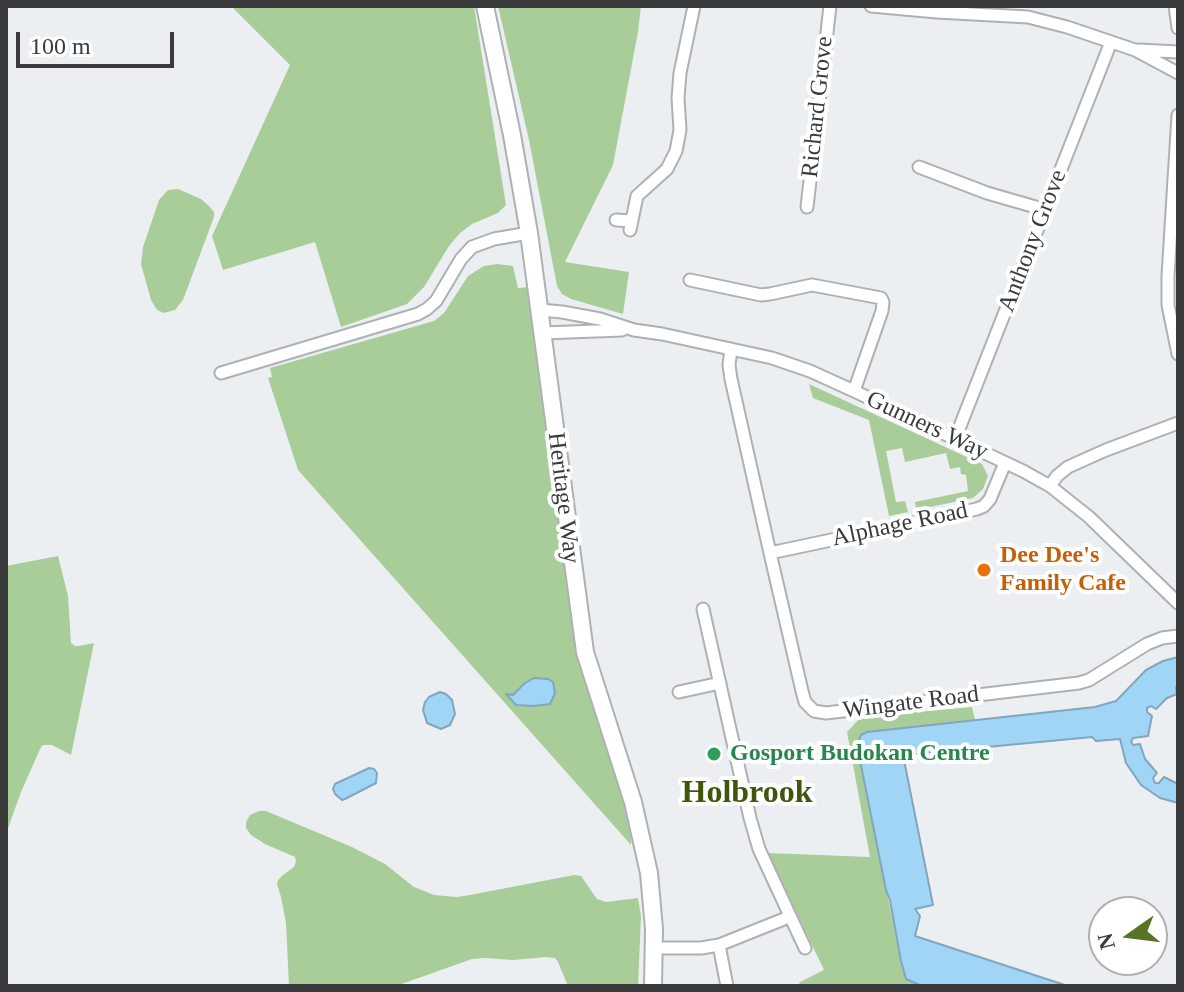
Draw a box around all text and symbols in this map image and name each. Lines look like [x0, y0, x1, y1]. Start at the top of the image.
scale bar [20, 16, 178, 66]
text: 100 m [30, 33, 91, 59]
street label: Richard Grove [796, 35, 840, 179]
street label: Anthony Grove [993, 166, 1073, 316]
street label: Gunners Way [862, 385, 992, 467]
street label: Heritage Way [541, 431, 585, 565]
street label: Alphage Road [830, 497, 970, 553]
place label: Dee Dee's Family Cafe [1000, 542, 1126, 598]
marker: Dee Dee's Family Cafe [975, 561, 993, 579]
street label: Wingate Road [841, 680, 981, 726]
place label: Gosport Budokan Centre [730, 740, 990, 768]
marker: Gosport Budokan Centre [705, 745, 723, 763]
district label: Holbrook [682, 775, 812, 813]
north arrow [1088, 896, 1168, 976]
text: N [1092, 931, 1120, 952]

